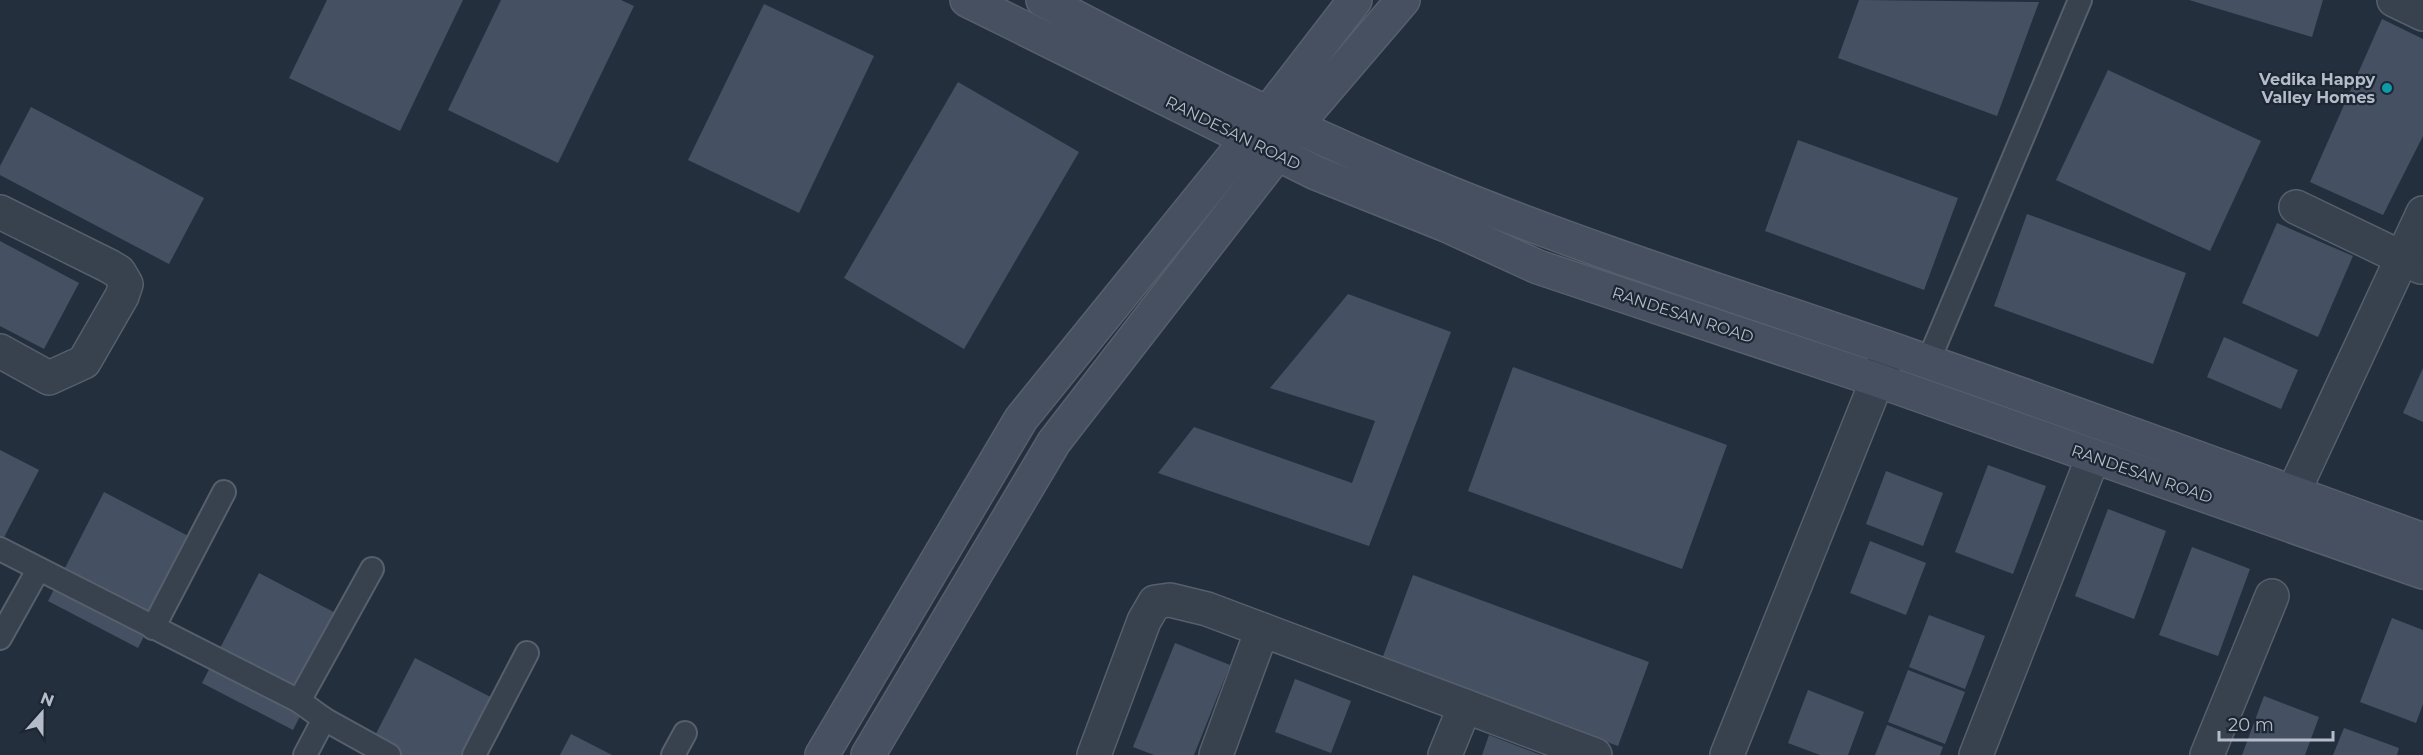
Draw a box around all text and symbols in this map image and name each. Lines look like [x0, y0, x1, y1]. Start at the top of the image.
place label: Vedika Happy Valley Homes [2258, 70, 2375, 107]
marker: Vedika Happy Valley Homes [2380, 81, 2394, 95]
street label: RANDESAN ROAD [1162, 92, 1304, 174]
street label: RANDESAN ROAD [1610, 283, 1756, 347]
street label: RANDESAN ROAD [2069, 441, 2215, 507]
north arrow [12, 683, 72, 743]
text: N [38, 688, 57, 711]
scale bar [2219, 704, 2333, 742]
text: 20 m [2228, 714, 2274, 736]

